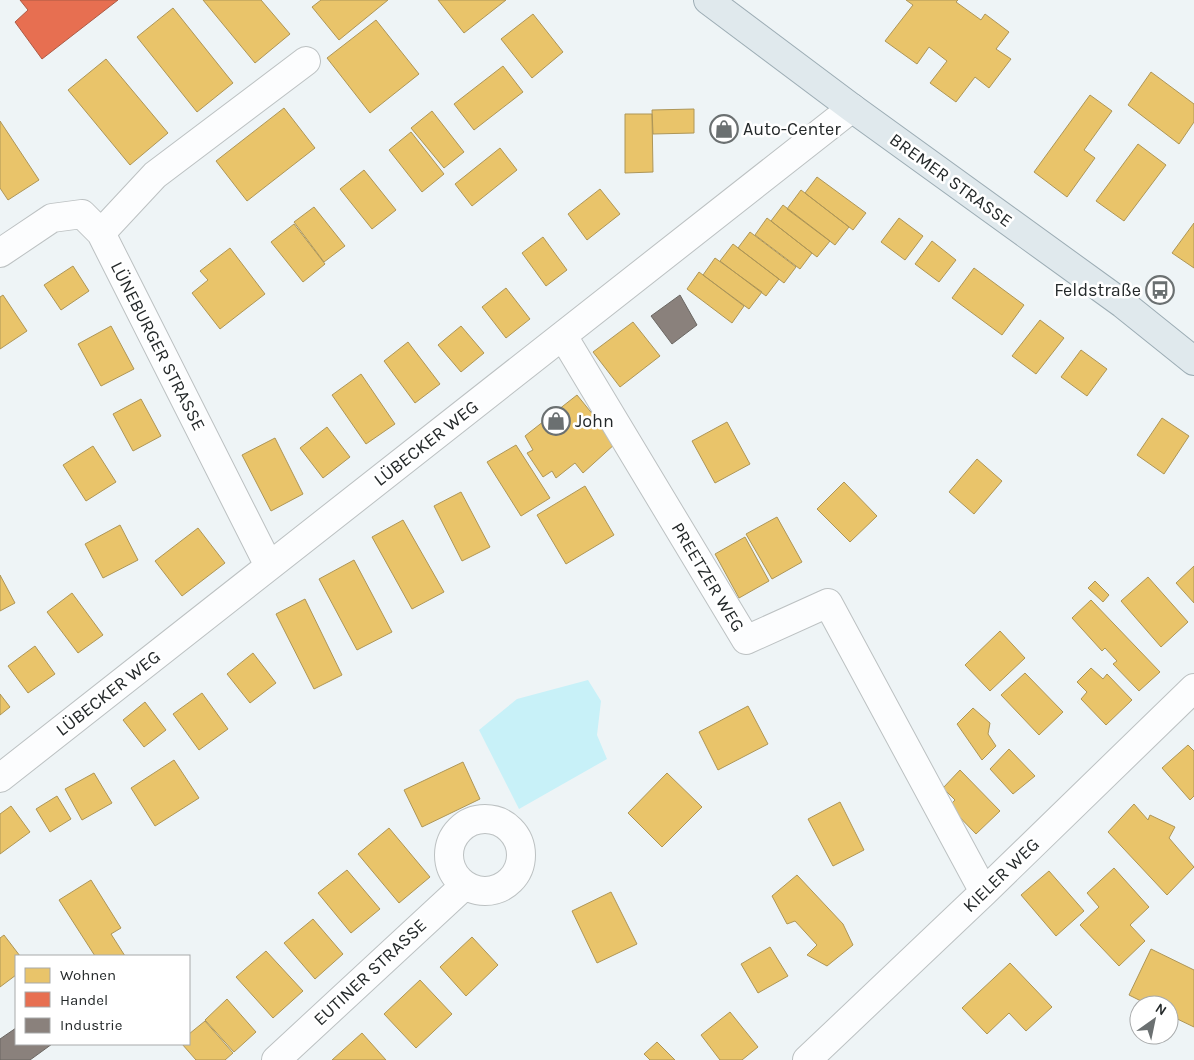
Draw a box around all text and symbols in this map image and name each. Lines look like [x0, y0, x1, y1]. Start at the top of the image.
shop icon: Auto-Center [709, 114, 739, 144]
place label: Auto-Center [743, 118, 841, 140]
street label: BREMER STRASSE [885, 128, 1017, 232]
street label: LÜNEBURGER STRASSE [106, 258, 210, 434]
bus stop icon: Feldstraße [1145, 275, 1175, 305]
place label: Feldstraße [1054, 279, 1141, 301]
street label: LÜBECKER WEG [369, 395, 483, 491]
shop icon: John [541, 406, 571, 436]
place label: John [575, 410, 614, 432]
street label: PREETZER WEG [667, 518, 749, 636]
street label: LÜBECKER WEG [51, 645, 165, 741]
street label: KIELER WEG [958, 833, 1044, 917]
street label: EUTINER STRASSE [309, 914, 431, 1030]
legend [15, 955, 190, 1045]
text: Wohnen [60, 966, 116, 984]
text: Handel [60, 991, 108, 1009]
north arrow [1129, 995, 1179, 1045]
text: N [1152, 1000, 1170, 1019]
text: Industrie [60, 1016, 122, 1034]

